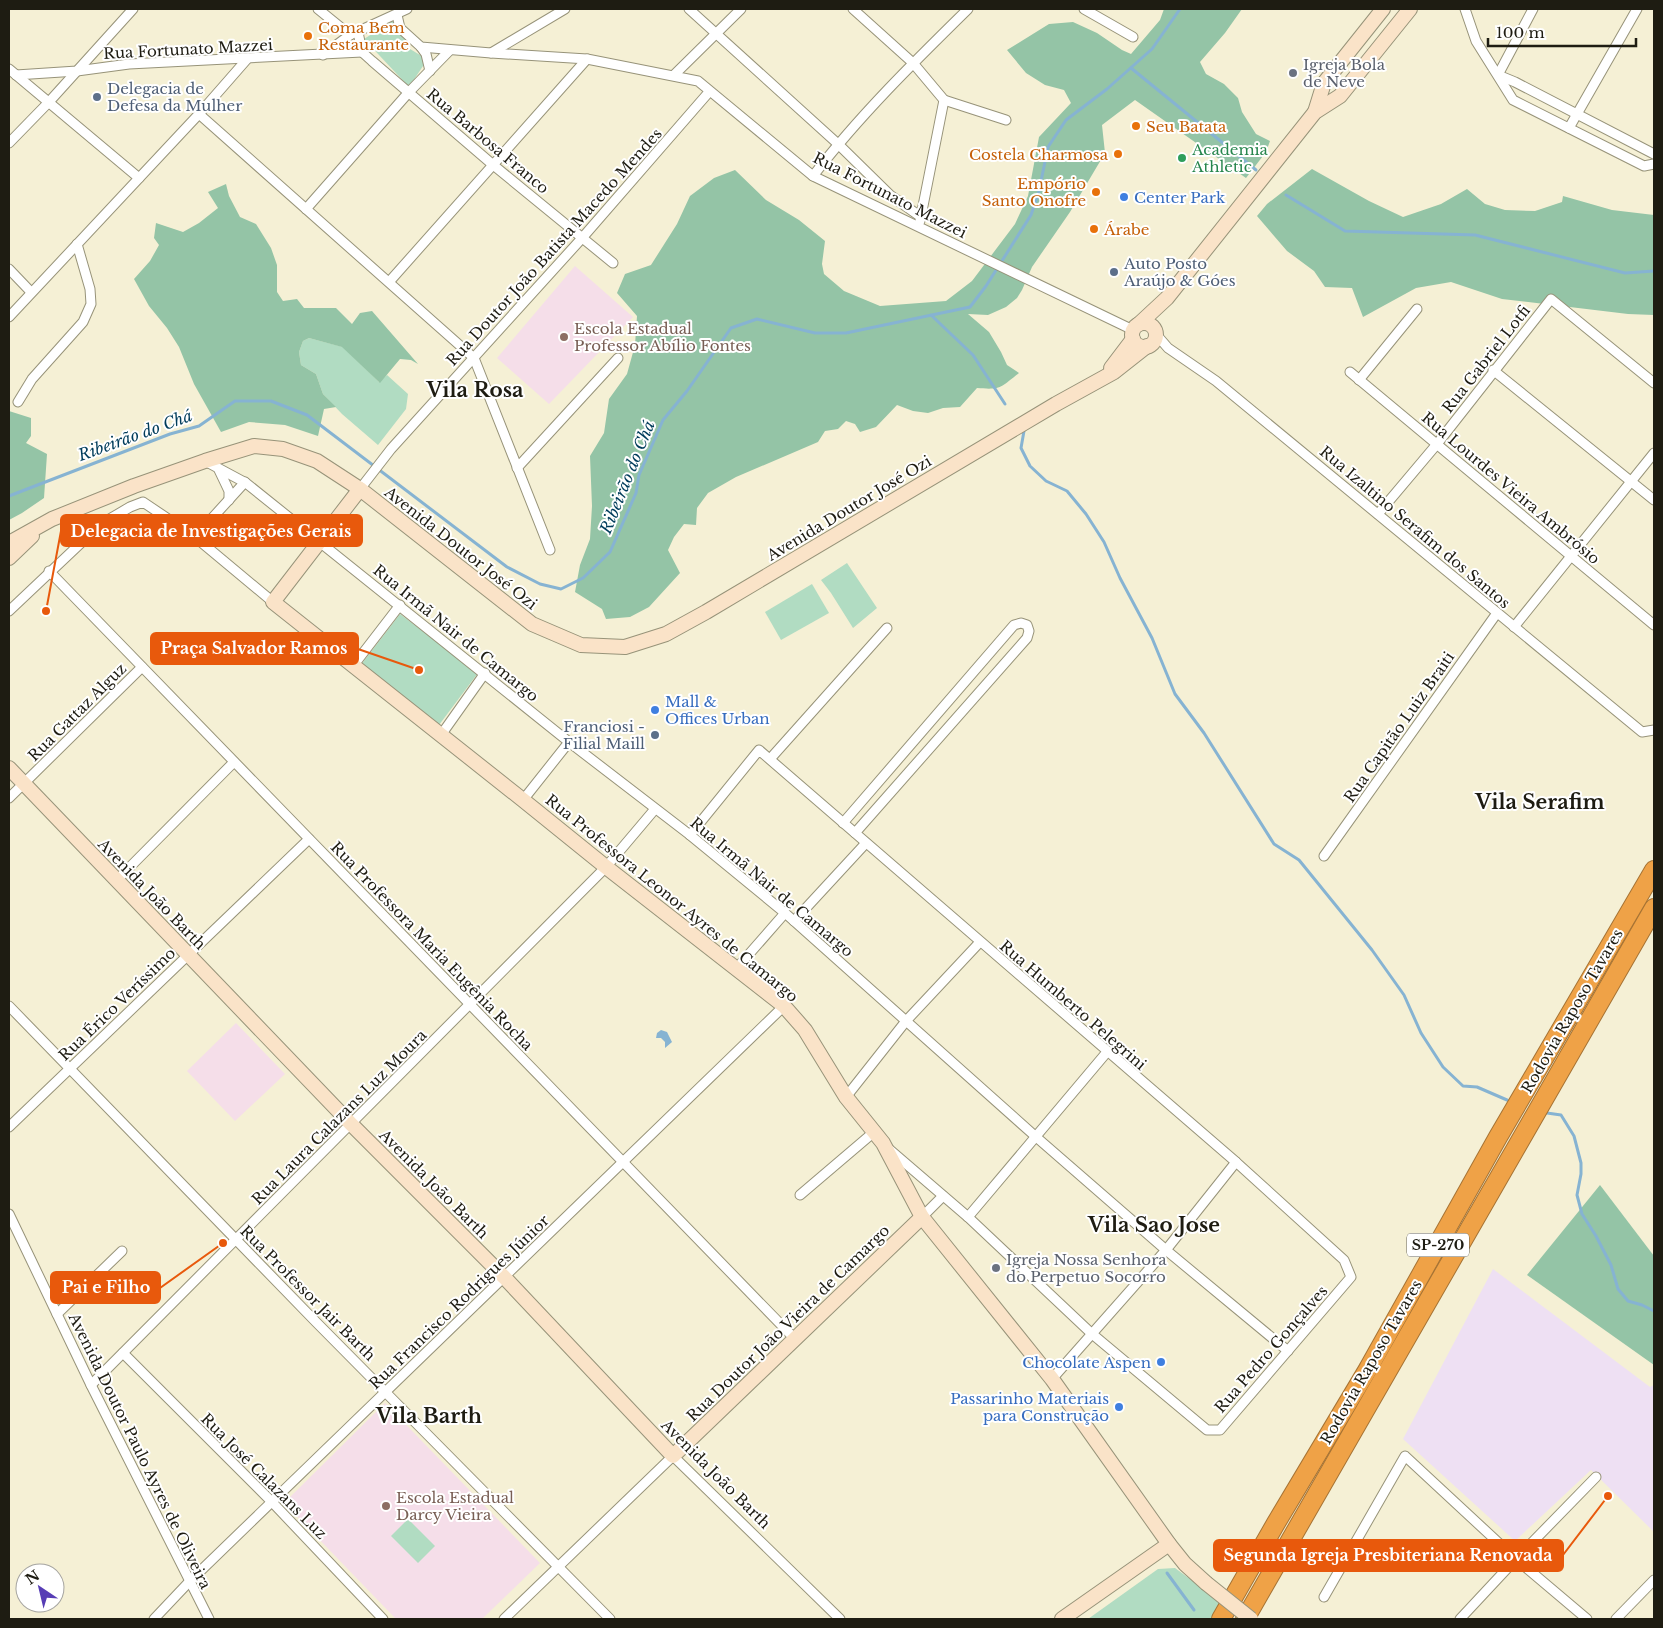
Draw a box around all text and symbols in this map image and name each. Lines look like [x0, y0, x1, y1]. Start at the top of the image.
scale bar [1488, 15, 1636, 47]
place label: Coma Bem Restaurante [318, 18, 409, 54]
text: 100 m [1496, 23, 1545, 42]
marker: Coma Bem Restaurante [302, 30, 314, 42]
street label: Rua Fortunato Mazzei [103, 35, 273, 63]
place label: Igreja Bola de Neve [1303, 55, 1386, 91]
marker: Igreja Bola de Neve [1287, 67, 1299, 79]
place label: Delegacia de Defesa da Mulher [107, 79, 243, 115]
street label: Rua Barbosa Franco [423, 84, 553, 198]
marker: Delegacia de Defesa da Mulher [91, 91, 103, 103]
place label: Seu Batata [1146, 117, 1227, 136]
marker: Seu Batata [1130, 120, 1142, 132]
street label: Rua Doutor João Batista Macedo Mendes [442, 124, 666, 370]
place label: Academia Athletic [1191, 140, 1269, 176]
place label: Costela Charmosa [969, 145, 1109, 164]
street label: Rua Fortunato Mazzei [810, 148, 970, 242]
marker: Costela Charmosa [1112, 148, 1124, 160]
marker: Academia Athletic [1176, 152, 1188, 164]
place label: Empório Santo Onofre [982, 174, 1086, 210]
marker: Empório Santo Onofre [1090, 186, 1102, 198]
place label: Center Park [1134, 188, 1226, 207]
marker: Center Park [1118, 191, 1130, 203]
place label: Árabe [1103, 220, 1149, 239]
marker: Árabe [1088, 223, 1100, 235]
place label: Auto Posto Araújo & Góes [1123, 254, 1236, 290]
marker: Auto Posto Araújo & Góes [1108, 266, 1120, 278]
street label: Rua Gabriel Lotfi [1438, 301, 1534, 417]
place label: Escola Estadual Professor Abílio Fontes [574, 319, 751, 355]
marker: Escola Estadual Professor Abílio Fontes [558, 331, 570, 343]
district label: Vila Rosa [425, 378, 524, 402]
water label: Ribeirão do Chá [74, 405, 195, 465]
street label: Rua Lourdes Vieira Ambrósio [1418, 408, 1604, 568]
water label: Ribeirão do Chá [595, 418, 659, 537]
street label: Rua Izaltino Serafim dos Santos [1316, 442, 1514, 612]
street label: Avenida Doutor José Ozi [762, 451, 935, 565]
street label: Avenida Doutor José Ozi [380, 482, 541, 613]
callout: Delegacia de Investigações Gerais [61, 515, 362, 546]
text: Delegacia de Investigações Gerais [71, 521, 351, 541]
street label: Rua Irmã Nair de Camargo [369, 560, 543, 706]
callout: Praça Salvador Ramos [151, 633, 358, 664]
text: Praça Salvador Ramos [161, 638, 347, 658]
street label: Rua Capitão Luiz Braiti [1340, 648, 1458, 806]
street label: Rua Gattaz Alguz [24, 659, 130, 765]
place label: Mall & Offices Urban [665, 692, 770, 728]
marker: Mall & Offices Urban [649, 704, 661, 716]
place label: Franciosi - Filial Maill [563, 717, 645, 753]
marker: Franciosi - Filial Maill [649, 729, 661, 741]
street label: Rua Professora Leonor Ayres de Camargo [542, 790, 802, 1006]
district label: Vila Serafim [1474, 790, 1605, 814]
street label: Rua Irmã Nair de Camargo [686, 813, 858, 961]
street label: Avenida João Barth [93, 834, 210, 953]
street label: Rua Professora Maria Eugênia Rocha [327, 838, 538, 1055]
street label: Rodovia Raposo Tavares [1517, 925, 1627, 1097]
street label: Rua Humberto Pelegrini [996, 936, 1150, 1074]
street label: Rua Érico Veríssimo [55, 943, 179, 1065]
street label: Rua Laura Calazans Luz Moura [248, 1025, 431, 1208]
street label: Avenida João Barth [375, 1125, 493, 1243]
street label: Rua Francisco Rodrigues Júnior [365, 1210, 554, 1393]
district label: Vila Sao Jose [1087, 1213, 1220, 1237]
street label: Rua Professor Jair Barth [236, 1221, 380, 1365]
street label: Rua Doutor João Vieira de Camargo [683, 1221, 894, 1425]
road number: SP-270 [1407, 1234, 1469, 1256]
place label: Igreja Nossa Senhora do Perpetuo Socorro [1006, 1250, 1167, 1286]
marker: Igreja Nossa Senhora do Perpetuo Socorro [990, 1262, 1002, 1274]
callout: Pai e Filho [51, 1272, 160, 1303]
street label: Rodovia Raposo Tavares [1316, 1276, 1426, 1448]
text: Pai e Filho [62, 1277, 150, 1297]
street label: Rua Pedro Gonçalves [1211, 1281, 1332, 1417]
street label: Avenida Doutor Paulo Ayres de Oliveira [64, 1309, 216, 1593]
place label: Chocolate Aspen [1022, 1353, 1151, 1372]
marker: Chocolate Aspen [1155, 1356, 1167, 1368]
place label: Passarinho Materiais para Construção [950, 1389, 1109, 1425]
marker: Passarinho Materiais para Construção [1113, 1401, 1125, 1413]
district label: Vila Barth [375, 1404, 483, 1428]
street label: Rua José Calazans Luz [197, 1409, 331, 1543]
street label: Avenida João Barth [657, 1415, 775, 1533]
place label: Escola Estadual Darcy Vieira [396, 1488, 514, 1524]
marker: Escola Estadual Darcy Vieira [380, 1500, 392, 1512]
callout: Segunda Igreja Presbiteriana Renovada [1214, 1540, 1563, 1571]
text: Segunda Igreja Presbiteriana Renovada [1223, 1545, 1553, 1565]
north arrow [15, 1563, 65, 1613]
text: N [22, 1566, 43, 1589]

